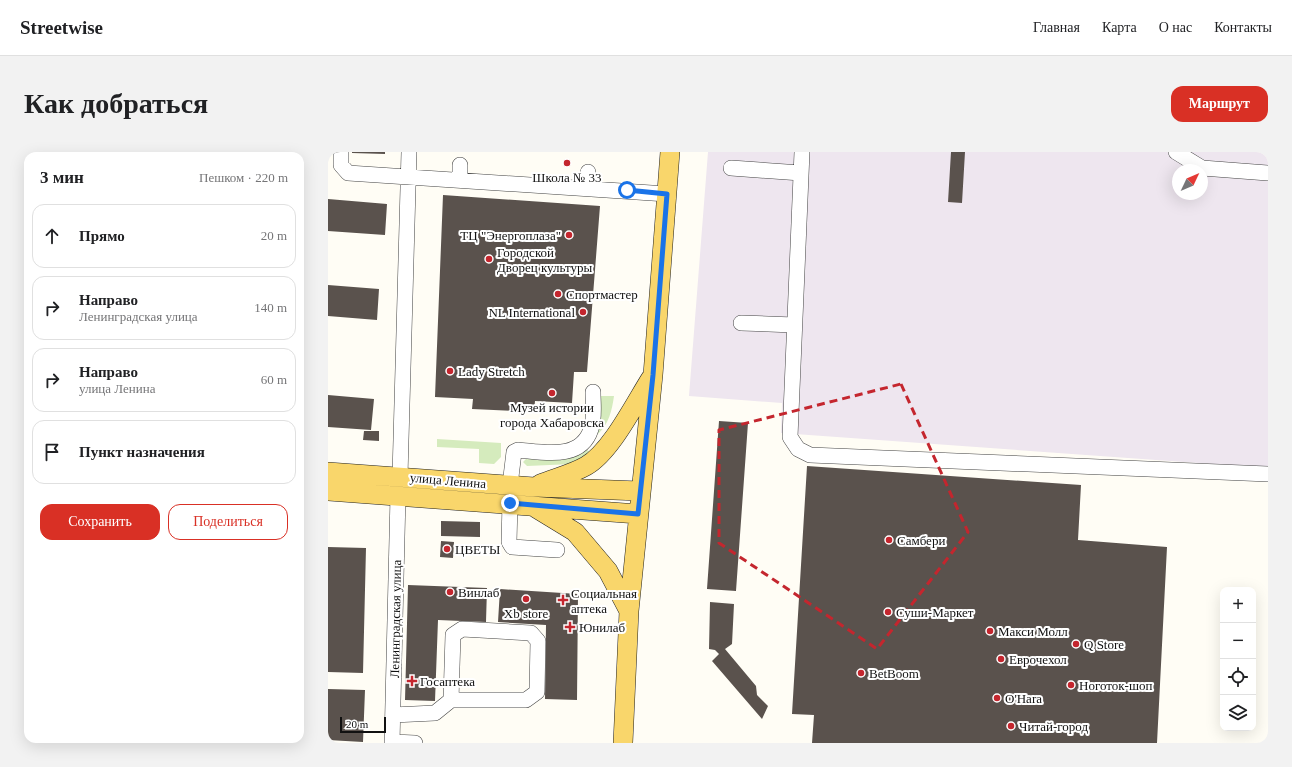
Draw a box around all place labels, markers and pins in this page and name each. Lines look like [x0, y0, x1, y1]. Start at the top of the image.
marker: Школа № 33 [562, 158, 572, 168]
place label: Школа № 33 [532, 170, 602, 185]
place label: ТЦ "Энергоплаза" [460, 228, 561, 243]
marker: ТЦ "Энергоплаза" [564, 230, 574, 240]
place label: Городской Дворец культуры [497, 245, 592, 275]
marker: Городской Дворец культуры [484, 254, 494, 264]
place label: Спортмастер [566, 287, 638, 302]
marker: Спортмастер [553, 289, 563, 299]
place label: NL International [488, 305, 575, 320]
marker: NL International [578, 307, 588, 317]
place label: Lady Stretch [458, 364, 525, 379]
marker: Lady Stretch [445, 366, 455, 376]
marker: Музей истории города Хабаровска [547, 388, 557, 398]
place label: Музей истории города Хабаровска [500, 400, 604, 430]
place label: Самбери [897, 533, 945, 548]
marker: Самбери [884, 535, 894, 545]
place label: ЦВЕТЫ [455, 542, 500, 557]
marker: ЦВЕТЫ [442, 544, 452, 554]
place label: Винлаб [458, 585, 500, 600]
place label: Социальная аптека [571, 586, 637, 616]
marker: Винлаб [445, 587, 455, 597]
marker: Xb store [521, 594, 531, 604]
marker: Социальная аптека [558, 595, 568, 605]
place label: Суши-Маркет [896, 605, 974, 620]
place label: Xb store [504, 606, 548, 621]
marker: Суши-Маркет [883, 607, 893, 617]
place label: Юнилаб [579, 620, 626, 635]
marker: Юнилаб [564, 621, 576, 633]
place label: Макси Молл [998, 624, 1068, 639]
marker: Макси Молл [985, 626, 995, 636]
place label: Q Store [1084, 637, 1124, 652]
marker: Q Store [1071, 639, 1081, 649]
place label: Еврочехол [1009, 652, 1067, 667]
marker: Еврочехол [996, 654, 1006, 664]
place label: BetBoom [869, 666, 919, 681]
marker: BetBoom [856, 668, 866, 678]
place label: Госаптека [420, 674, 475, 689]
marker: Госаптека [407, 676, 417, 686]
place label: Ноготок-шоп [1079, 678, 1152, 693]
marker: Ноготок-шоп [1066, 680, 1076, 690]
place label: O'Hara [1005, 691, 1042, 706]
marker: O'Hara [992, 693, 1002, 703]
place label: Читай-город [1019, 719, 1088, 734]
marker: Читай-город [1006, 721, 1016, 731]

